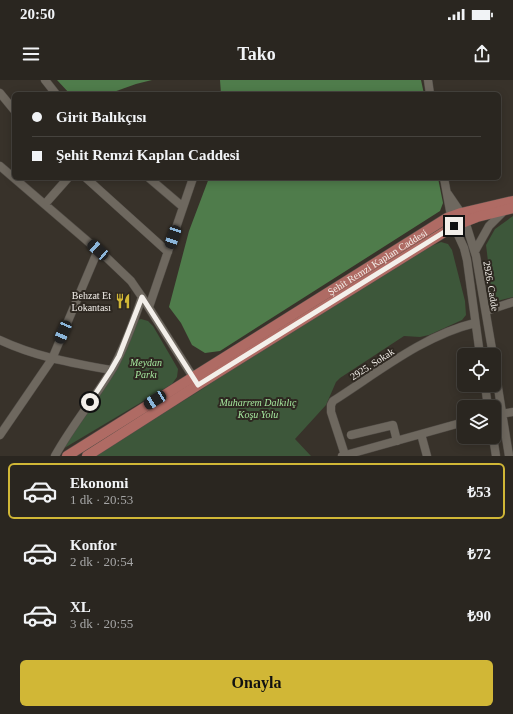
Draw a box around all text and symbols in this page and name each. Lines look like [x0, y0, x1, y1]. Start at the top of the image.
text: 20:50 [20, 6, 55, 22]
icon: menu [20, 43, 42, 65]
icon: share [471, 43, 493, 65]
text: Tako [237, 44, 276, 64]
text: Girit Balıkçısı [56, 109, 146, 125]
text: Şehit Remzi Kaplan Caddesi [56, 147, 240, 163]
route end [445, 217, 463, 235]
car [163, 224, 183, 250]
street label: Şehit Remzi Kaplan Caddesi [325, 226, 429, 297]
car [85, 238, 111, 262]
street label: 2926. Cadde [481, 260, 501, 312]
place label: Behzat Et Lokantası [72, 290, 111, 313]
restaurant icon: Behzat Et Lokantası [114, 292, 132, 310]
car [53, 319, 73, 345]
street label: 2925. Sokak [348, 346, 396, 382]
map controls [457, 348, 501, 444]
button: locate [457, 348, 501, 392]
park label: Meydan Parkı [129, 357, 162, 380]
car [142, 389, 168, 411]
route start [81, 393, 99, 411]
park label: Muharrem Dalkılıç Koşu Yolu [218, 397, 297, 420]
button: layers [457, 400, 501, 444]
icon: car [22, 473, 58, 509]
text: Ekonomi [70, 475, 128, 491]
text: ₺53 [467, 484, 491, 500]
text: 1 dk · 20:53 [70, 492, 133, 507]
icon: car [22, 535, 58, 571]
text: Konfor [70, 537, 117, 553]
text: ₺72 [467, 546, 491, 562]
text: 2 dk · 20:54 [70, 554, 133, 569]
icon: car [22, 597, 58, 633]
text: XL [70, 599, 91, 615]
text: ₺90 [467, 608, 491, 624]
text: 3 dk · 20:55 [70, 616, 133, 631]
button: Onayla [20, 660, 493, 706]

